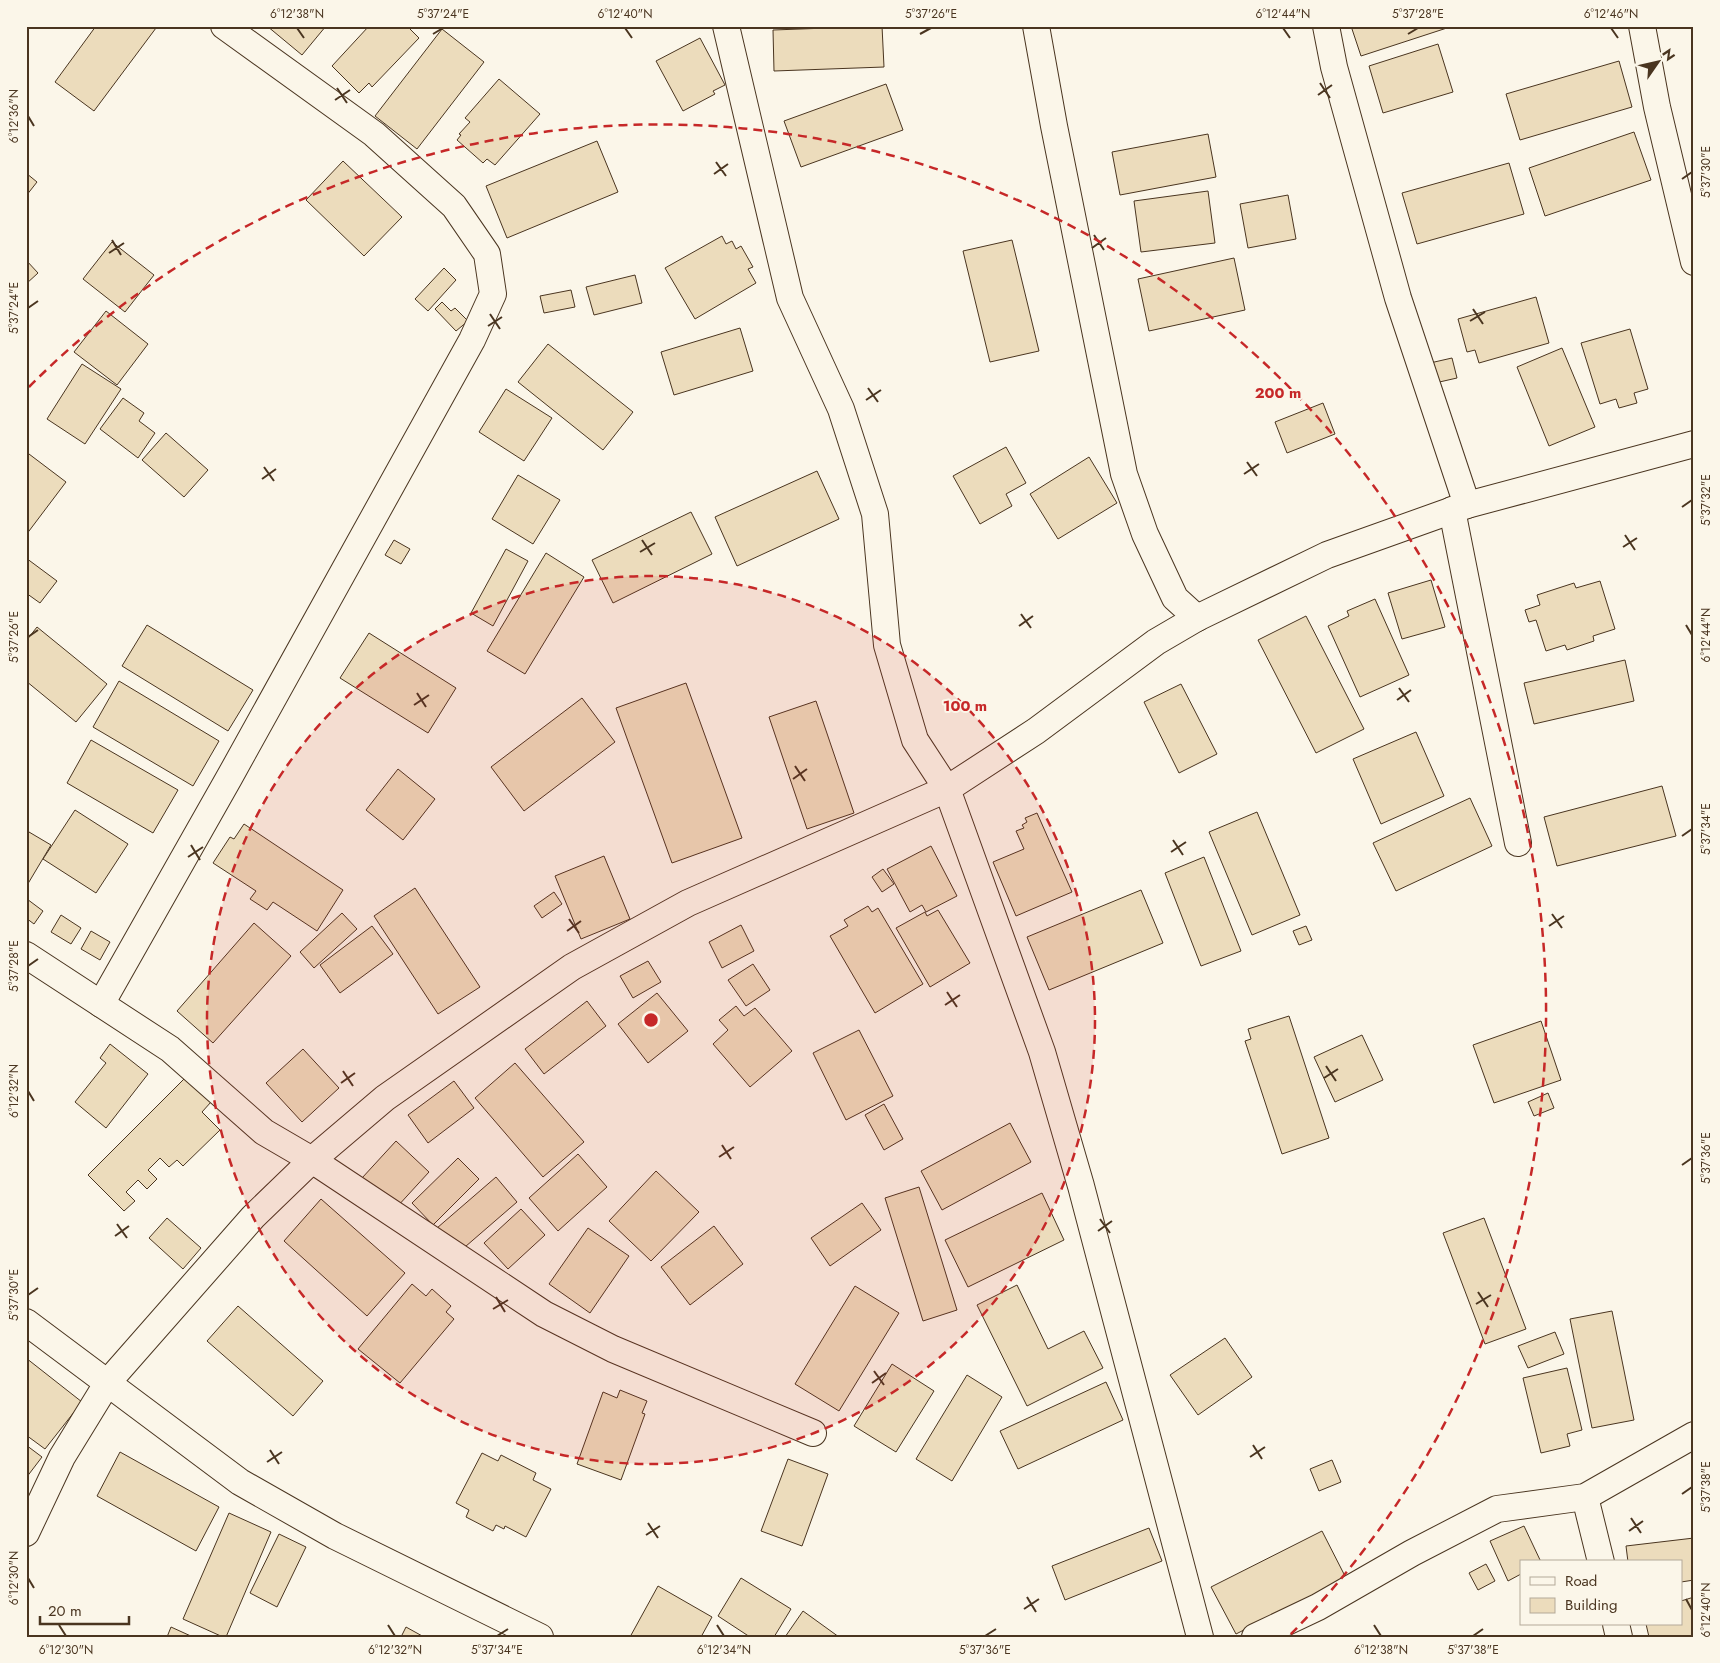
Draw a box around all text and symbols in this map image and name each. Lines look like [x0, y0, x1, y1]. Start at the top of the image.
text: 6°12'38"N [270, 5, 324, 23]
text: 5°37'24"E [417, 5, 469, 23]
text: 6°12'40"N [598, 5, 652, 23]
text: 5°37'26"E [905, 5, 957, 23]
text: 6°12'44"N [1256, 5, 1310, 23]
text: 5°37'28"E [1392, 5, 1444, 23]
text: 6°12'46"N [1584, 5, 1638, 23]
north arrow [1632, 38, 1682, 88]
text: N [1657, 45, 1680, 65]
text: 6°12'36"N [5, 89, 23, 143]
text: 5°37'30"E [1697, 146, 1715, 198]
text: 5°37'24"E [5, 282, 23, 334]
text: 200 m [1255, 382, 1301, 404]
text: 5°37'32"E [1697, 474, 1715, 526]
text: 6°12'44"N [1697, 608, 1715, 662]
text: 5°37'26"E [5, 611, 23, 663]
text: 100 m [943, 695, 987, 717]
text: 5°37'34"E [1697, 803, 1715, 855]
text: 5°37'28"E [5, 940, 23, 992]
centre of rings [642, 1011, 660, 1029]
text: 6°12'32"N [5, 1064, 23, 1118]
text: 5°37'36"E [1697, 1132, 1715, 1184]
text: 5°37'30"E [5, 1269, 23, 1321]
text: 5°37'38"E [1697, 1461, 1715, 1513]
text: 6°12'30"N [5, 1551, 23, 1605]
legend [1520, 1560, 1682, 1626]
text: Road [1565, 1570, 1597, 1592]
text: 6°12'40"N [1697, 1583, 1715, 1637]
scale bar [40, 1593, 129, 1625]
text: Building [1565, 1594, 1617, 1616]
text: 20 m [48, 1600, 82, 1622]
text: 6°12'30"N [39, 1641, 93, 1659]
text: 6°12'32"N [368, 1641, 422, 1659]
text: 5°37'34"E [471, 1641, 523, 1659]
text: 6°12'34"N [697, 1641, 751, 1659]
text: 5°37'36"E [959, 1641, 1011, 1659]
text: 6°12'38"N [1354, 1641, 1408, 1659]
text: 5°37'38"E [1447, 1641, 1499, 1659]

